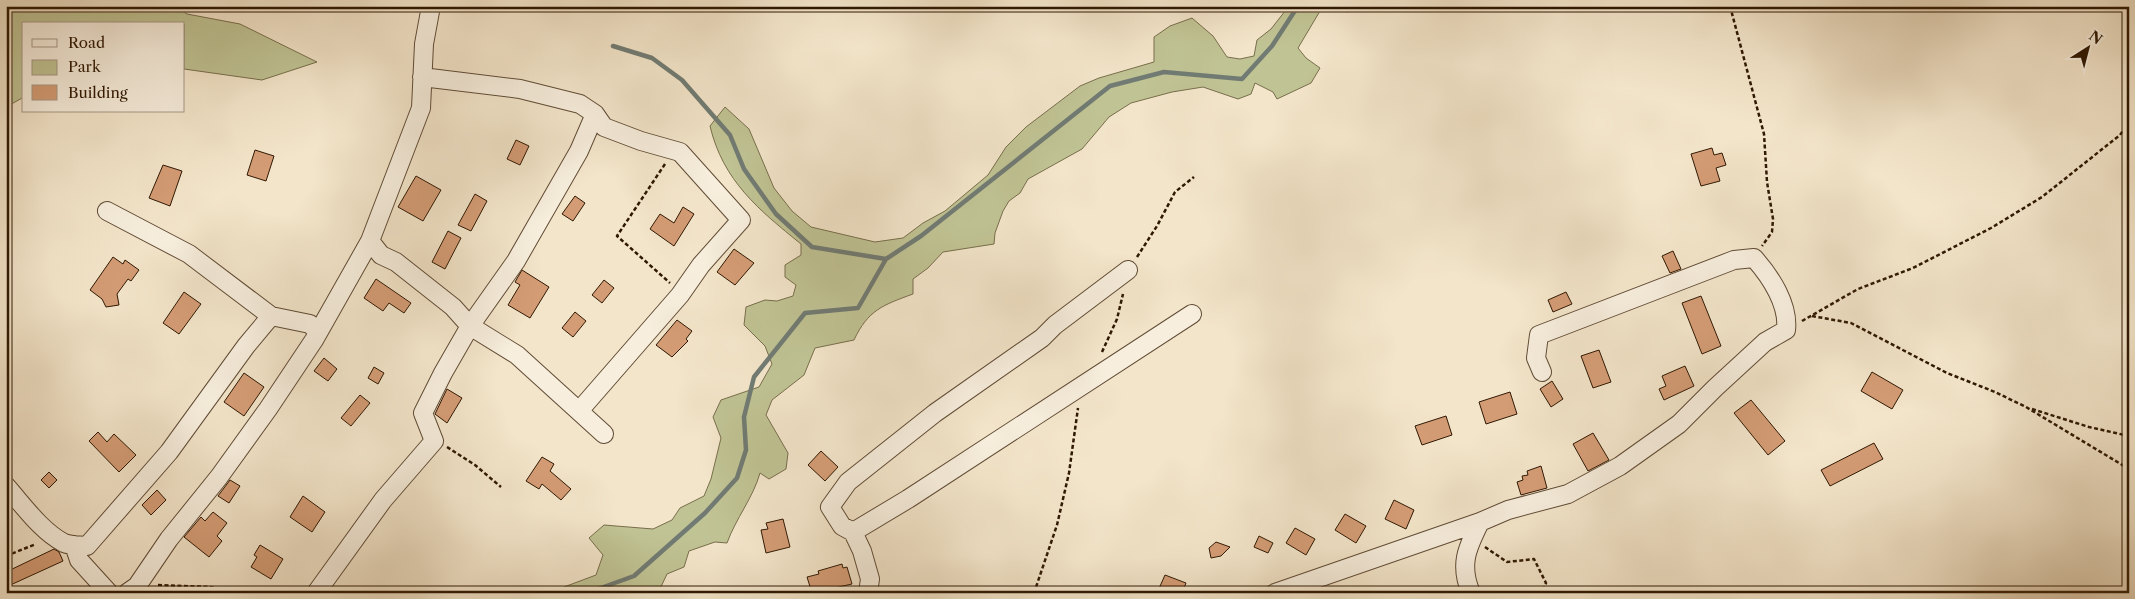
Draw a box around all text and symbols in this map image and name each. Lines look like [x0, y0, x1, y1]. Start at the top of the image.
legend [22, 22, 185, 112]
north arrow [2062, 22, 2112, 72]
text: N [2085, 27, 2106, 48]
text: Road [68, 33, 105, 52]
text: Park [68, 57, 102, 76]
text: Building [68, 83, 128, 102]

